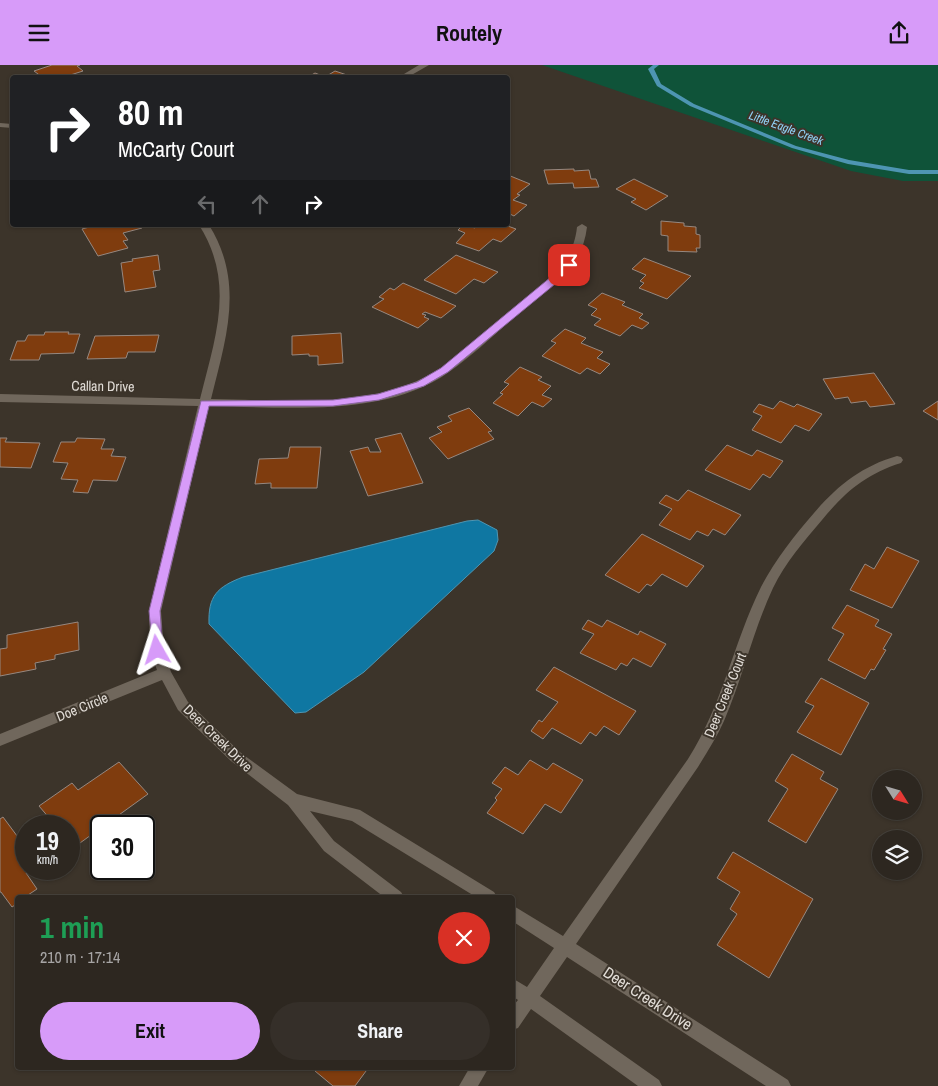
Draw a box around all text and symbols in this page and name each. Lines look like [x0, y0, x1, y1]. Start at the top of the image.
text: Routely [436, 18, 502, 48]
icon: menu [25, 19, 53, 47]
icon: share [885, 19, 913, 47]
text: 80 m [118, 89, 183, 136]
icon: right [35, 95, 100, 160]
water label: Little Eagle Creek [747, 107, 826, 149]
text: McCarty Court [118, 134, 234, 164]
icon: left [193, 190, 221, 218]
icon: ahead [246, 190, 274, 218]
icon: right [299, 190, 327, 218]
pin [548, 244, 590, 286]
icon: arrive [555, 251, 583, 279]
street label: Callan Drive [71, 376, 135, 396]
position arrow [130, 623, 182, 675]
street label: Deer Creek Court [700, 650, 750, 740]
street label: Doe Circle [53, 688, 111, 726]
street label: Deer Creek Drive [180, 701, 256, 775]
north arrow [872, 770, 922, 820]
map controls [872, 770, 922, 880]
speed limit sign: 30 [90, 815, 155, 880]
text: 19 [36, 824, 59, 858]
button: layers [872, 830, 922, 880]
text: km/h [37, 852, 58, 868]
text: 1 min [40, 907, 104, 947]
button: close [438, 912, 490, 964]
text: 210 m · 17:14 [40, 946, 120, 968]
street label: Deer Creek Drive [599, 961, 697, 1035]
button: Exit [40, 1002, 260, 1060]
button: Share [270, 1002, 490, 1060]

